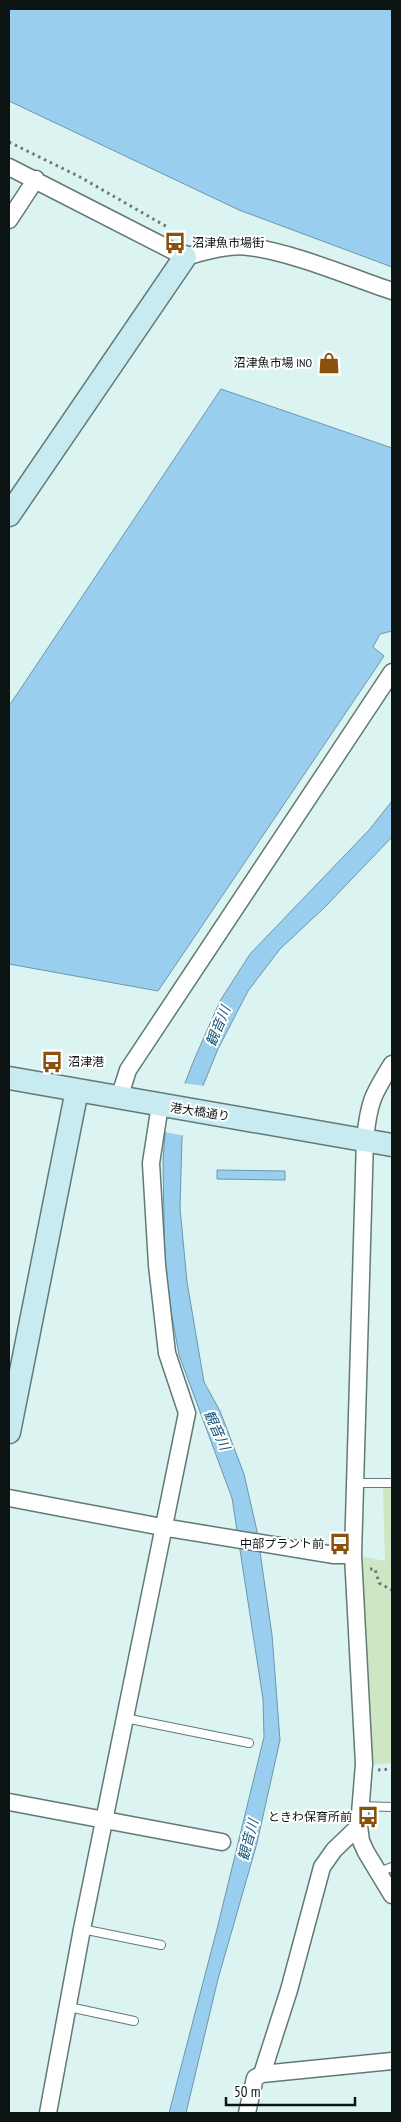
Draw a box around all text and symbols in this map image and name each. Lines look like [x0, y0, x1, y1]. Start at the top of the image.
bus stop icon: 沼津魚市場街 [162, 230, 188, 256]
place label: 沼津魚市場街 [192, 235, 264, 250]
shop icon: 沼津魚市場 INO [316, 350, 342, 376]
place label: 沼津魚市場 INO [234, 355, 312, 370]
water label: 観音川 [202, 1001, 235, 1049]
bus stop icon: 沼津港 [39, 1049, 65, 1075]
place label: 沼津港 [68, 1054, 104, 1069]
street label: 港大橋通り [169, 1099, 231, 1124]
water label: 観音川 [200, 1407, 235, 1455]
bus stop icon: 中部プラント前 [327, 1531, 353, 1557]
place label: 中部プラント前 [240, 1536, 324, 1551]
bus stop icon: ときわ保育所前 [355, 1804, 381, 1830]
place label: ときわ保育所前 [268, 1809, 352, 1824]
water label: 観音川 [234, 1815, 263, 1863]
scale bar [226, 2074, 355, 2106]
text: 50 m [234, 2082, 260, 2101]

